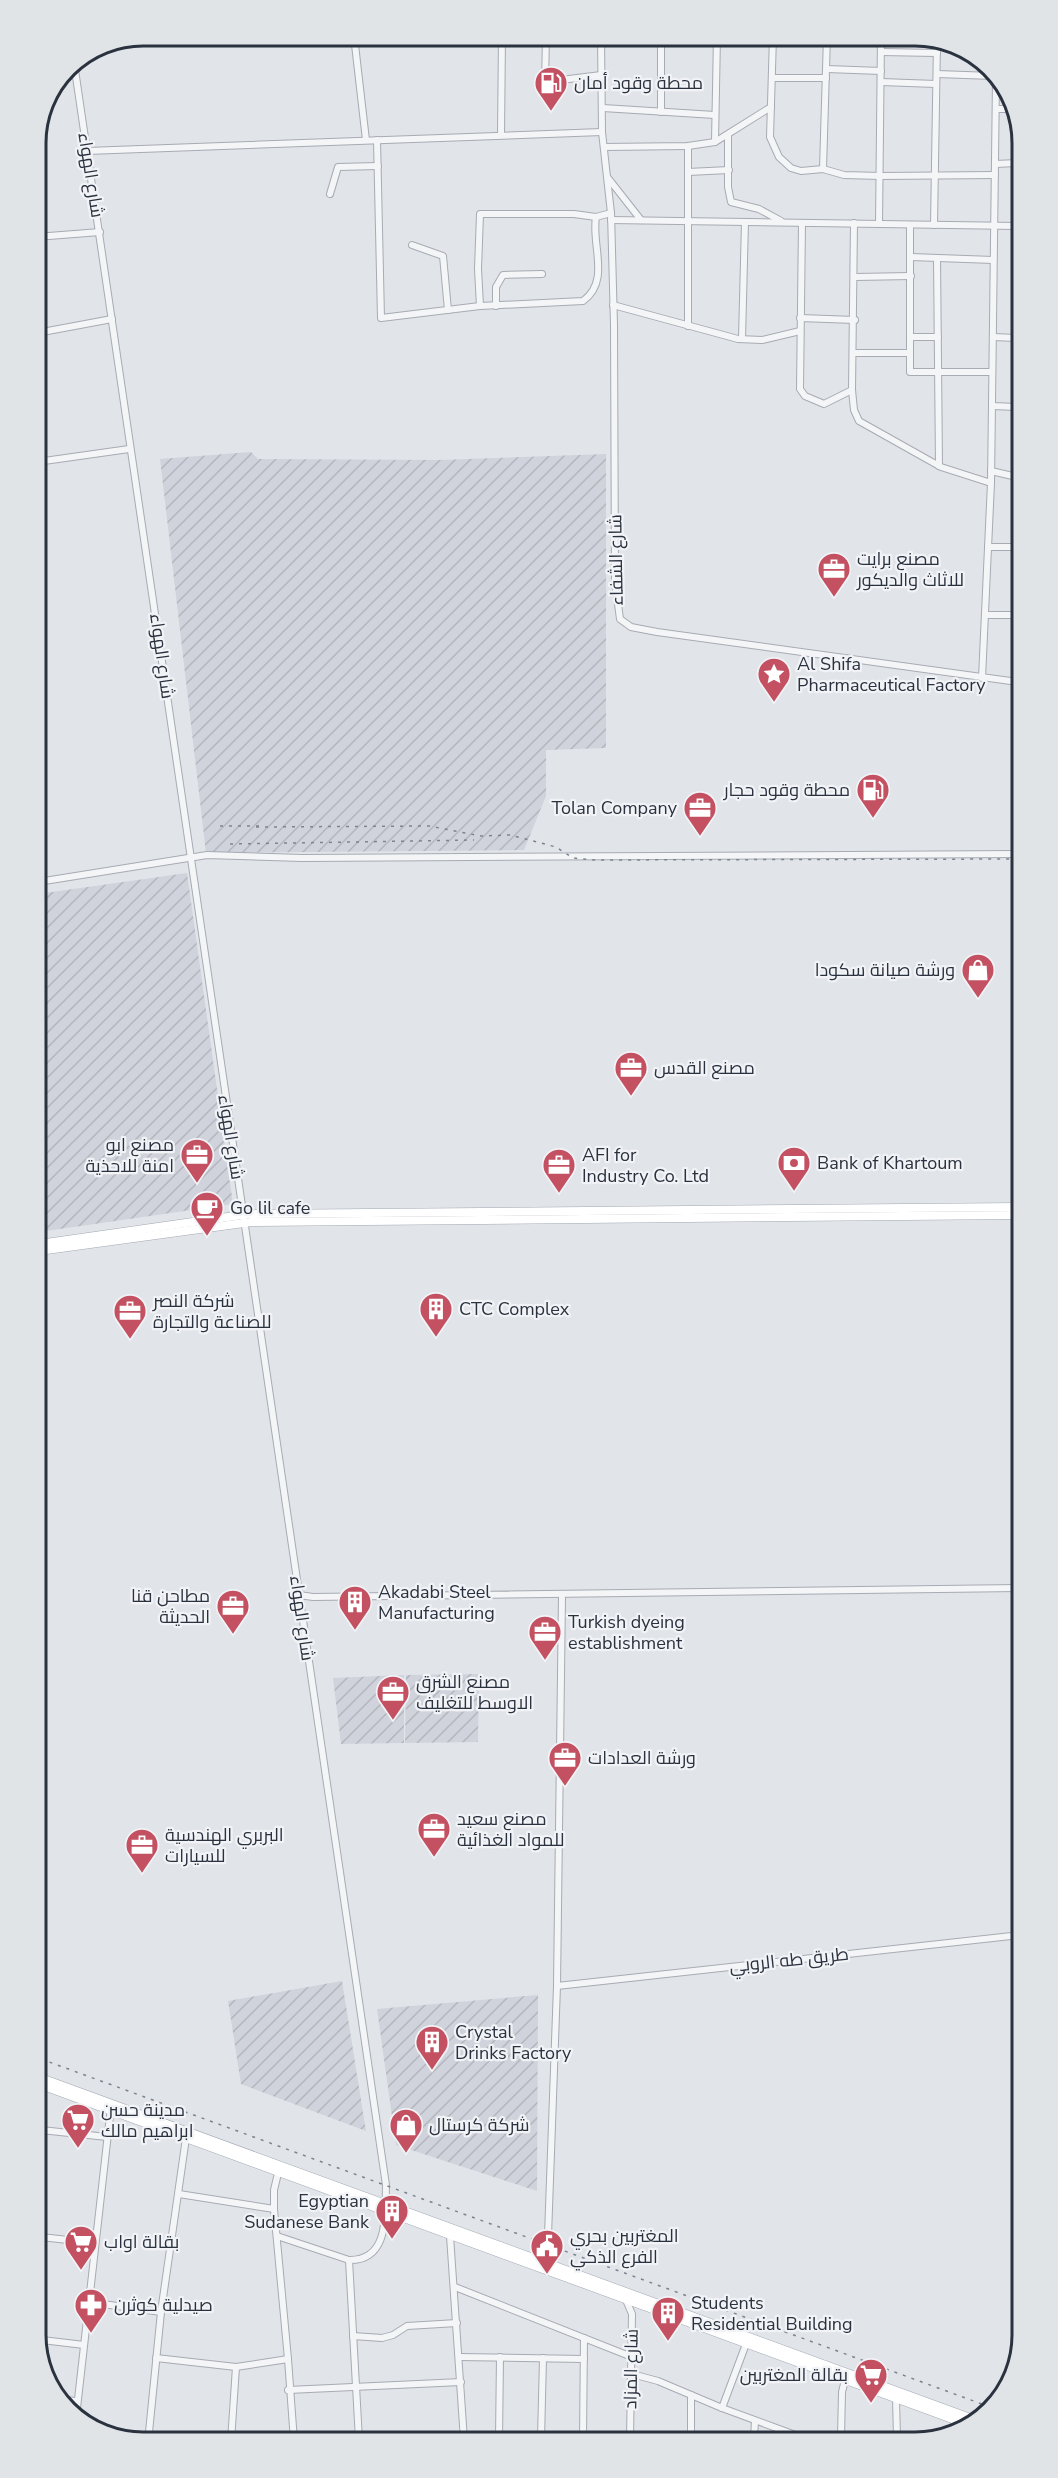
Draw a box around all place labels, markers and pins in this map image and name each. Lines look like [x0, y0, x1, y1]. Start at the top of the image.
fuel station icon: محطة وقود أمان [533, 65, 569, 112]
place label: محطة وقود أمان [574, 71, 703, 95]
place label: مصنع برايت للاثاث والديكور [856, 547, 964, 592]
office icon: مصنع برايت للاثاث والديكور [816, 551, 852, 598]
place label: Al Shifa Pharmaceutical Factory [797, 652, 986, 697]
place icon: Al Shifa Pharmaceutical Factory [756, 656, 792, 703]
fuel station icon: محطة وقود حجار [855, 772, 891, 819]
place label: محطة وقود حجار [723, 778, 850, 802]
office icon: Tolan Company [682, 790, 718, 837]
place label: Tolan Company [551, 796, 678, 820]
shop icon: ورشة صيانة سكودا [960, 952, 996, 999]
place label: ورشة صيانة سكودا [815, 958, 955, 982]
office icon: مصنع القدس [613, 1050, 649, 1097]
place label: مصنع القدس [654, 1056, 755, 1080]
place label: مصنع ابو امنة للاحذية [85, 1133, 174, 1178]
office icon: مصنع ابو امنة للاحذية [179, 1137, 215, 1184]
place label: AFI for Industry Co. Ltd [582, 1143, 709, 1188]
bank icon: Bank of Khartoum [776, 1145, 812, 1192]
office icon: AFI for Industry Co. Ltd [541, 1147, 577, 1194]
place label: Bank of Khartoum [817, 1151, 963, 1175]
cafe icon: Go lil cafe [189, 1190, 225, 1237]
place label: Go lil cafe [230, 1196, 310, 1220]
place label: شركة النصر للصناعة والتجارة [152, 1289, 271, 1334]
building icon: CTC Complex [418, 1291, 454, 1338]
office icon: شركة النصر للصناعة والتجارة [112, 1293, 148, 1340]
place label: CTC Complex [459, 1297, 570, 1321]
place label: Akadabi Steel Manufacturing [378, 1580, 495, 1625]
place label: مطاحن قنا الحديثة [131, 1584, 210, 1629]
building icon: Akadabi Steel Manufacturing [337, 1584, 373, 1631]
office icon: مطاحن قنا الحديثة [215, 1588, 251, 1635]
place label: Turkish dyeing establishment [568, 1610, 685, 1655]
office icon: Turkish dyeing establishment [527, 1614, 563, 1661]
place label: مصنع الشرق الاوسط للتغليف [416, 1670, 533, 1715]
office icon: مصنع الشرق الاوسط للتغليف [375, 1674, 411, 1721]
office icon: ورشة العدادات [547, 1740, 583, 1787]
place label: ورشة العدادات [588, 1746, 696, 1770]
place label: مصنع سعيد للمواد الغذائية [457, 1807, 564, 1852]
office icon: مصنع سعيد للمواد الغذائية [416, 1811, 452, 1858]
place label: البربري الهندسية للسيارات [165, 1823, 284, 1868]
office icon: البربري الهندسية للسيارات [124, 1827, 160, 1874]
place label: Crystal Drinks Factory [455, 2020, 572, 2065]
building icon: Crystal Drinks Factory [414, 2024, 450, 2071]
place label: مدينة حسن ابراهيم مالك [101, 2098, 194, 2143]
supermarket icon: مدينة حسن ابراهيم مالك [60, 2102, 96, 2149]
shop icon: شركة كرستال [388, 2107, 424, 2154]
place label: شركة كرستال [429, 2113, 529, 2137]
place label: Egyptian Sudanese Bank [244, 2189, 370, 2234]
building icon: Egyptian Sudanese Bank [374, 2193, 410, 2240]
supermarket icon: بقالة اواب [63, 2224, 99, 2271]
place label: المغتربين بحري الفرع الذكي [570, 2224, 679, 2271]
public building icon: المغتربين بحري الفرع الذكي [529, 2228, 565, 2275]
place label: بقالة اواب [104, 2230, 179, 2254]
pharmacy icon: صيدلية كوثرن [73, 2287, 109, 2334]
place label: Students Residential Building [691, 2291, 853, 2336]
place label: صيدلية كوثرن [114, 2293, 213, 2317]
building icon: Students Residential Building [650, 2295, 686, 2342]
supermarket icon: بقالة المغتربين [853, 2357, 889, 2404]
place label: بقالة المغتربين [740, 2363, 848, 2387]

